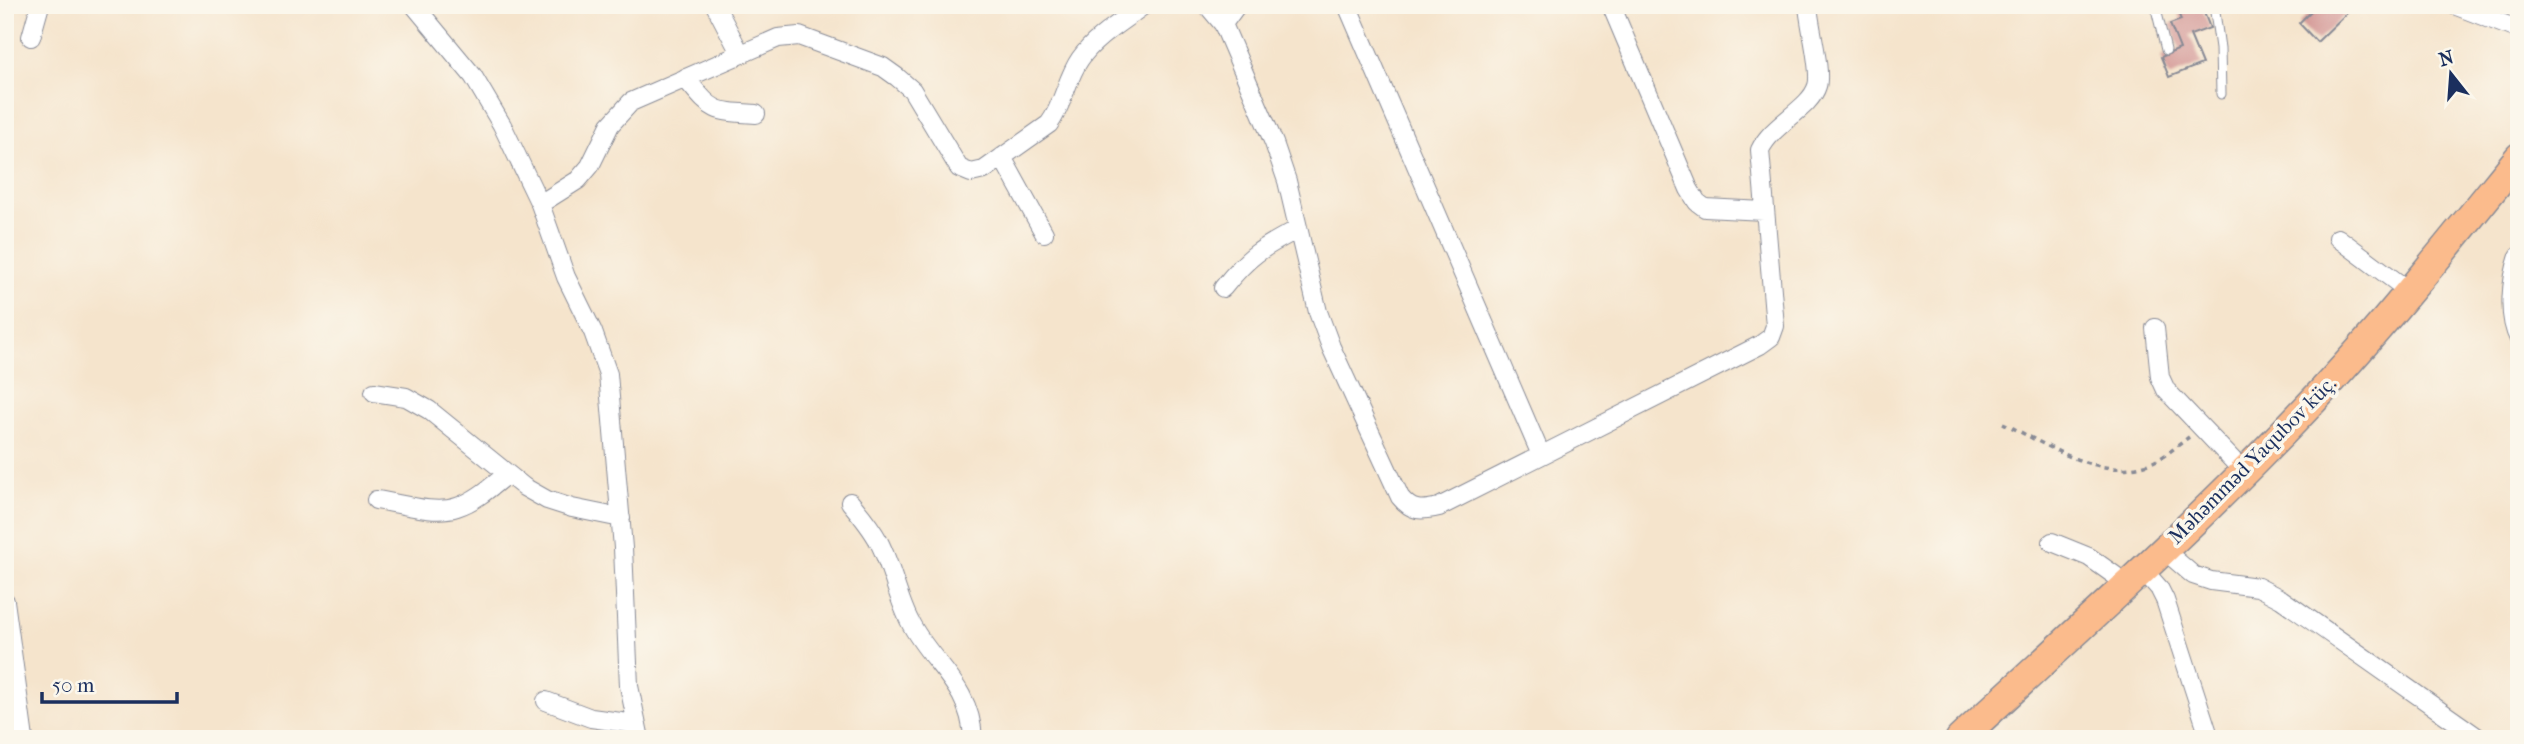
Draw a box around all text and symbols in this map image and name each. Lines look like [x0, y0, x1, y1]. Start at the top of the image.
north arrow [2416, 38, 2486, 108]
text: N [2436, 46, 2457, 71]
street label: Məhəmməd Yaqubov küç. [2163, 371, 2341, 549]
scale bar [42, 660, 177, 704]
text: 50 m [52, 673, 95, 697]

